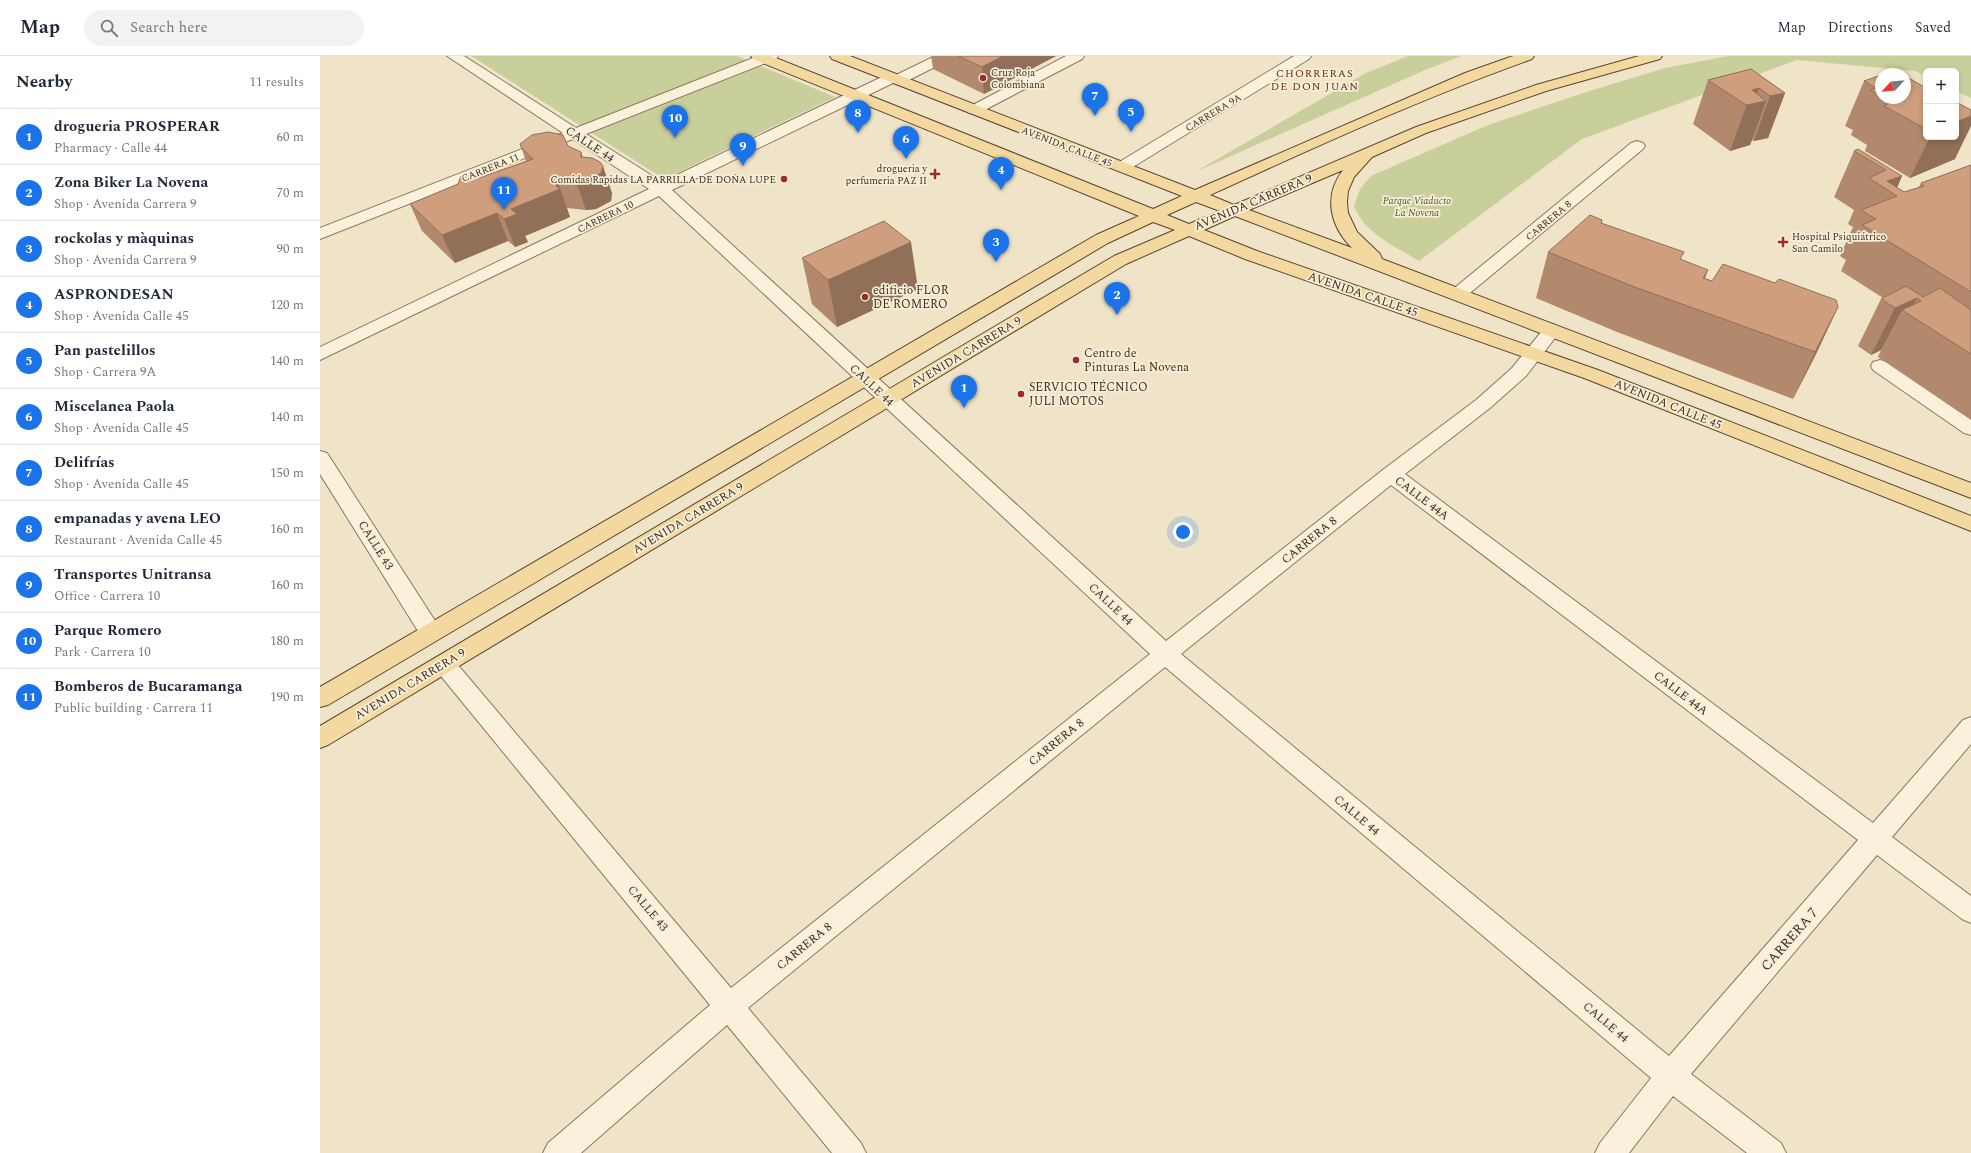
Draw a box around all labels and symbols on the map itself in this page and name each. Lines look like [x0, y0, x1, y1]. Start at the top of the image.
place label: Cruz Roja Colombiana [991, 65, 1045, 93]
district label: CHORRERAS DE DON JUAN [1271, 65, 1359, 95]
north arrow [1875, 68, 1911, 104]
marker: Cruz Roja Colombiana [978, 73, 988, 83]
pin: 7 [1082, 83, 1108, 116]
street label: CARRERA 9A [1182, 89, 1245, 136]
pin: 5 [1118, 99, 1144, 132]
pin: 8 [845, 100, 871, 133]
pin: 10 [662, 105, 688, 138]
street label: CALLE 44 [561, 121, 618, 167]
street label: AVENIDA CALLE 45 [1019, 122, 1114, 172]
pin: 6 [893, 126, 919, 159]
pin: 9 [730, 133, 756, 166]
street label: CARRERA 11 [459, 149, 522, 187]
pin: 4 [988, 157, 1014, 190]
place label: drogueria y perfumeria PAZ II [846, 161, 928, 189]
marker: drogueria y perfumeria PAZ II [930, 169, 940, 179]
street label: AVENIDA CARRERA 9 [1191, 169, 1315, 236]
place label: Comidas Rapidas LA PARRILLA DE DOÑA LUPE [551, 172, 776, 188]
marker: Comidas Rapidas LA PARRILLA DE DOÑA LUPE [779, 174, 789, 184]
pin: 11 [491, 177, 517, 210]
park label: Parque Viaducto La Novena [1383, 193, 1451, 221]
street label: CARRERA 10 [575, 196, 636, 237]
street label: CARRERA 8 [1522, 197, 1575, 245]
pin: 3 [983, 229, 1009, 262]
place label: Hospital Psiquiátrico San Camilo [1792, 229, 1886, 257]
marker: Hospital Psiquiátrico San Camilo [1777, 236, 1789, 248]
street label: AVENIDA CALLE 45 [1305, 267, 1420, 322]
place label: edificio FLOR DE ROMERO [873, 281, 949, 314]
pin: 2 [1104, 282, 1130, 315]
marker: edificio FLOR DE ROMERO [860, 292, 870, 302]
street label: AVENIDA CARRERA 9 [907, 312, 1026, 393]
place label: Centro de Pinturas La Novena [1084, 344, 1189, 377]
marker: Centro de Pinturas La Novena [1071, 355, 1081, 365]
street label: CALLE 44 [845, 360, 898, 411]
street label: AVENIDA CALLE 45 [1611, 374, 1725, 435]
pin: 1 [951, 375, 977, 408]
place label: SERVICIO TÉCNICO JULI MOTOS [1029, 378, 1148, 411]
marker: SERVICIO TÉCNICO JULI MOTOS [1016, 389, 1026, 399]
street label: CALLE 44A [1390, 471, 1453, 525]
street label: AVENIDA CARRERA 9 [629, 478, 748, 559]
street label: CARRERA 8 [1277, 512, 1341, 569]
street label: CALLE 43 [353, 517, 398, 574]
your location [1173, 522, 1193, 542]
street label: CALLE 44 [1084, 579, 1137, 630]
street label: AVENIDA CARRERA 9 [351, 644, 470, 725]
street label: CALLE 44A [1649, 666, 1712, 720]
street label: CARRERA 8 [1024, 714, 1088, 771]
street label: CALLE 44 [1329, 790, 1384, 840]
street label: CALLE 43 [623, 881, 673, 936]
street label: CARRERA 7 [1756, 903, 1823, 976]
street label: CARRERA 8 [772, 918, 836, 975]
street label: CALLE 44 [1578, 997, 1633, 1047]

